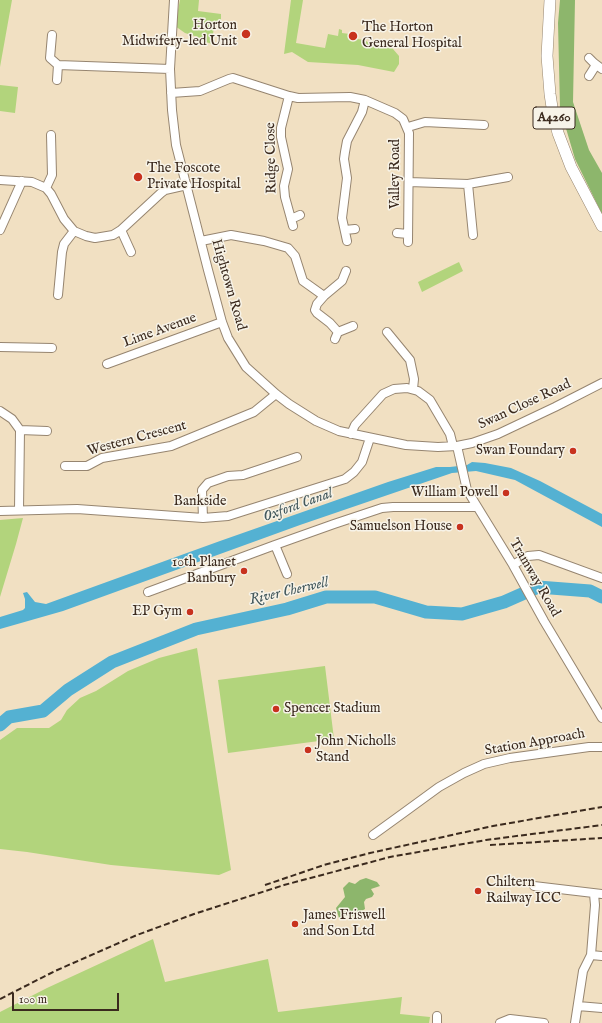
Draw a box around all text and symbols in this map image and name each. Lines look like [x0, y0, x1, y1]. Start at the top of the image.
place label: Horton Midwifery-led Unit [122, 18, 237, 50]
place label: The Horton General Hospital [362, 20, 462, 52]
marker: Horton Midwifery-led Unit [240, 28, 252, 40]
marker: The Horton General Hospital [347, 30, 359, 42]
road number: A4260 [533, 107, 575, 129]
street label: Ridge Close [263, 122, 281, 194]
street label: Valley Road [388, 139, 404, 209]
place label: The Foscote Private Hospital [147, 161, 241, 194]
marker: The Foscote Private Hospital [132, 171, 144, 183]
street label: Hightown Road [207, 237, 249, 333]
street label: Lime Avenue [121, 310, 199, 352]
street label: Swan Close Road [476, 376, 574, 434]
street label: Western Crescent [86, 418, 188, 460]
place label: Swan Foundary [476, 443, 565, 459]
marker: Swan Foundary [568, 446, 578, 456]
water label: Oxford Canal [261, 485, 335, 527]
place label: William Powell [411, 485, 498, 501]
marker: William Powell [501, 488, 511, 498]
street label: Bankside [174, 494, 226, 510]
place label: Samuelson House [350, 519, 452, 535]
marker: Samuelson House [455, 522, 465, 532]
street label: Tramway Road [505, 536, 563, 620]
place label: 10th Planet Banbury [172, 555, 236, 588]
marker: 10th Planet Banbury [239, 566, 249, 576]
water label: River Cherwell [248, 574, 330, 610]
place label: EP Gym [132, 604, 182, 620]
marker: EP Gym [185, 607, 195, 617]
place label: Spencer Stadium [284, 701, 381, 717]
marker: Spencer Stadium [271, 704, 281, 714]
street label: Station Approach [484, 726, 586, 760]
place label: John Nicholls Stand [316, 734, 396, 766]
marker: John Nicholls Stand [303, 745, 313, 755]
place label: Chiltern Railway ICC [486, 875, 561, 908]
marker: Chiltern Railway ICC [473, 886, 483, 896]
place label: James Friswell and Son Ltd [303, 908, 385, 940]
marker: James Friswell and Son Ltd [290, 919, 300, 929]
scale bar [14, 985, 121, 1011]
text: 100 m [19, 992, 47, 1007]

